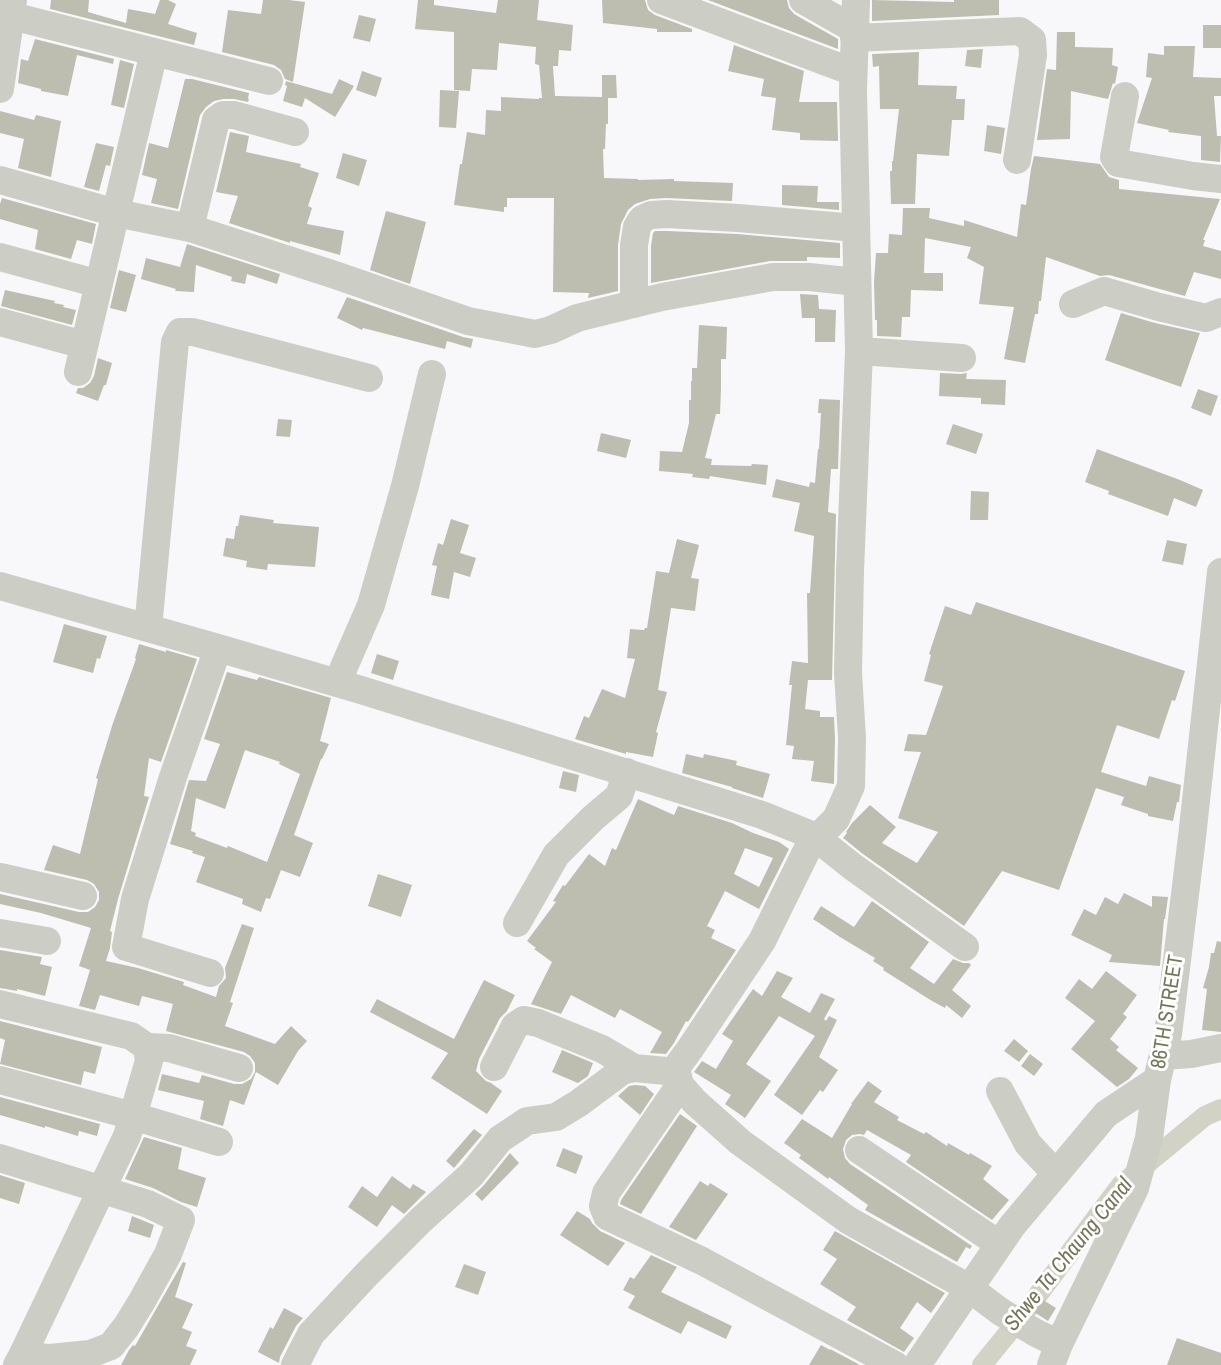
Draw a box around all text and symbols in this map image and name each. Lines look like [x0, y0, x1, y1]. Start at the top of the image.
street label: 86TH STREET [1147, 953, 1189, 1071]
water label: Shwe Ta Chaung Canal [999, 1173, 1139, 1337]

